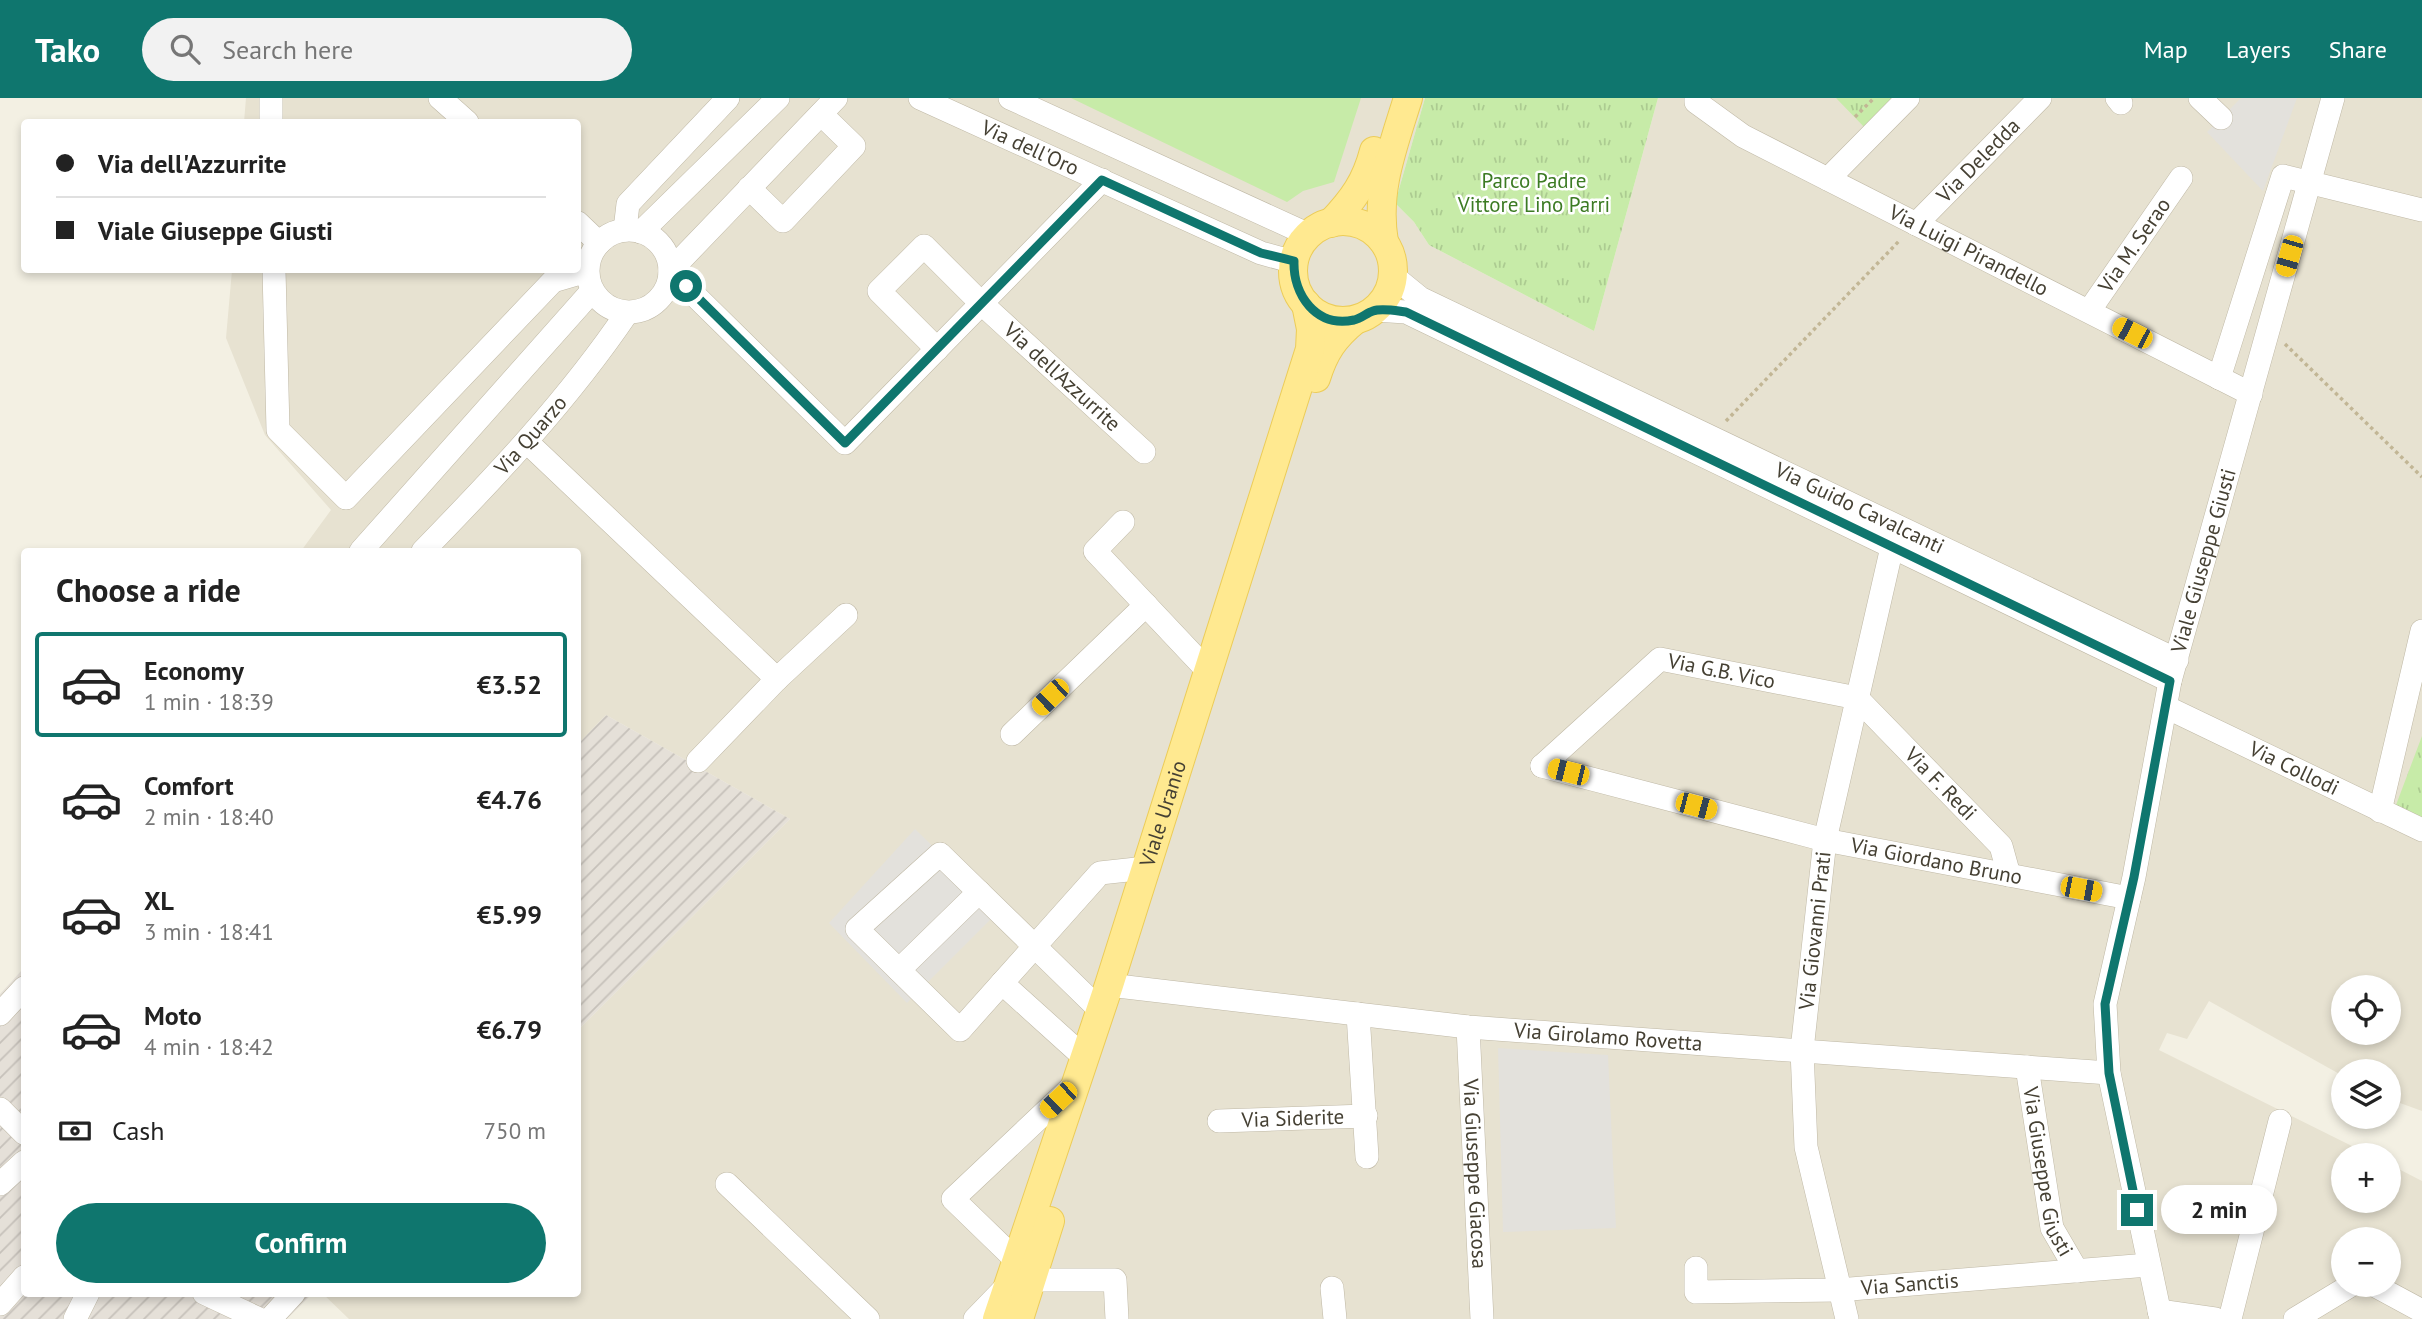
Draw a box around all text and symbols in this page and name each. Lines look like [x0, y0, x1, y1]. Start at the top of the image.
search box [142, 18, 632, 81]
text: Tako [35, 28, 100, 71]
icon: search [166, 30, 204, 68]
text: Search here [222, 33, 353, 66]
text: Map [2144, 34, 2188, 65]
text: Layers [2226, 34, 2291, 65]
text: Share [2329, 34, 2387, 65]
street label: Via Deledda [1930, 112, 2026, 209]
street label: Via dell'Oro [976, 113, 1083, 182]
text: Via dell'Azzurrite [98, 147, 287, 180]
park label: Parco Padre Vittore Lino Parri [1457, 167, 1610, 218]
street label: Via M. Serao [2091, 192, 2176, 298]
street label: Via Luigi Pirandello [1884, 198, 2053, 302]
text: Viale Giuseppe Giusti [98, 214, 333, 247]
car [2274, 233, 2305, 279]
route start [670, 270, 702, 302]
car [2109, 314, 2156, 352]
street label: Via dell'Azzurrite [997, 316, 1127, 437]
street label: Via Quarzo [488, 390, 573, 481]
street label: Via Guido Cavalcanti [1770, 455, 1949, 560]
street label: Viale Giuseppe Giusti [2164, 465, 2242, 657]
text: Choose a ride [56, 569, 241, 611]
street label: Via G.B. Vico [1665, 647, 1778, 695]
icon: car [60, 653, 123, 716]
text: Economy [144, 654, 244, 687]
text: €3.52 [477, 668, 542, 701]
car [1028, 675, 1073, 719]
text: 1 min · 18:39 [144, 687, 274, 716]
street label: Via Collodi [2244, 735, 2344, 801]
street label: Via F. Redi [1898, 740, 1983, 826]
street label: Viale Uranio [1133, 757, 1192, 871]
car [1546, 757, 1591, 787]
icon: car [60, 768, 123, 831]
text: Comfort [144, 769, 234, 802]
text: €4.76 [477, 783, 542, 816]
car [1673, 790, 1720, 822]
text: 2 min · 18:40 [144, 802, 274, 831]
street label: Via Giordano Bruno [1848, 831, 2025, 890]
street label: Via Giovanni Prati [1792, 850, 1837, 1012]
car [2059, 875, 2104, 903]
icon: car [60, 883, 123, 946]
text: XL [144, 884, 174, 917]
text: €5.99 [477, 898, 542, 931]
text: 3 min · 18:41 [144, 917, 274, 946]
map controls [2331, 975, 2401, 1297]
button: locate [2331, 975, 2401, 1045]
icon: car [60, 998, 123, 1061]
text: Moto [144, 999, 202, 1032]
text: €6.79 [477, 1013, 542, 1046]
street label: Via Girolamo Rovetta [1512, 1016, 1703, 1057]
text: 4 min · 18:42 [144, 1032, 274, 1061]
button: layers [2331, 1059, 2401, 1129]
street label: Via Giuseppe Giacosa [1457, 1077, 1494, 1270]
car [1036, 1078, 1081, 1122]
street label: Via Giuseppe Giusti [2017, 1084, 2080, 1261]
street label: Via Siderite [1240, 1103, 1345, 1133]
icon: cash [56, 1112, 94, 1150]
text: Cash [112, 1114, 164, 1147]
text: 750 m [484, 1116, 546, 1145]
button: + [2331, 1143, 2401, 1213]
callout: 2 min [2162, 1186, 2277, 1234]
route end [2121, 1194, 2153, 1226]
text: 2 min [2191, 1195, 2247, 1224]
button: Confirm [56, 1203, 546, 1283]
button: − [2331, 1227, 2401, 1297]
street label: Via Sanctis [1859, 1266, 1960, 1301]

